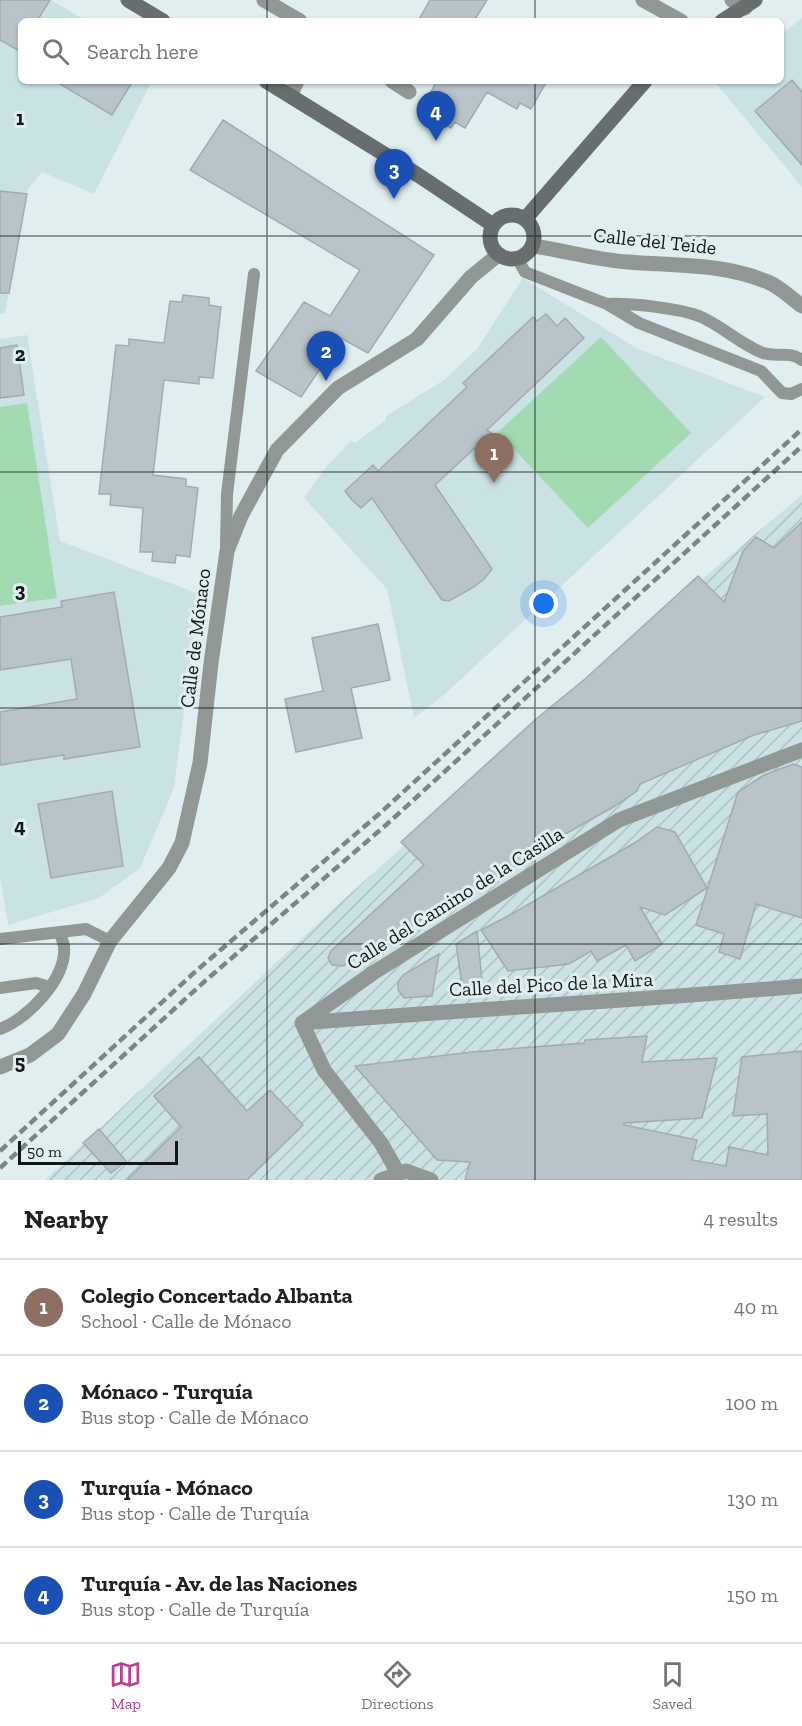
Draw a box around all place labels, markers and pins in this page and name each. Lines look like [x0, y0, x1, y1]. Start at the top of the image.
pin: 4 [416, 92, 456, 141]
pin: 3 [374, 150, 414, 199]
pin: 2 [306, 332, 346, 381]
pin: 1 [474, 434, 514, 483]

